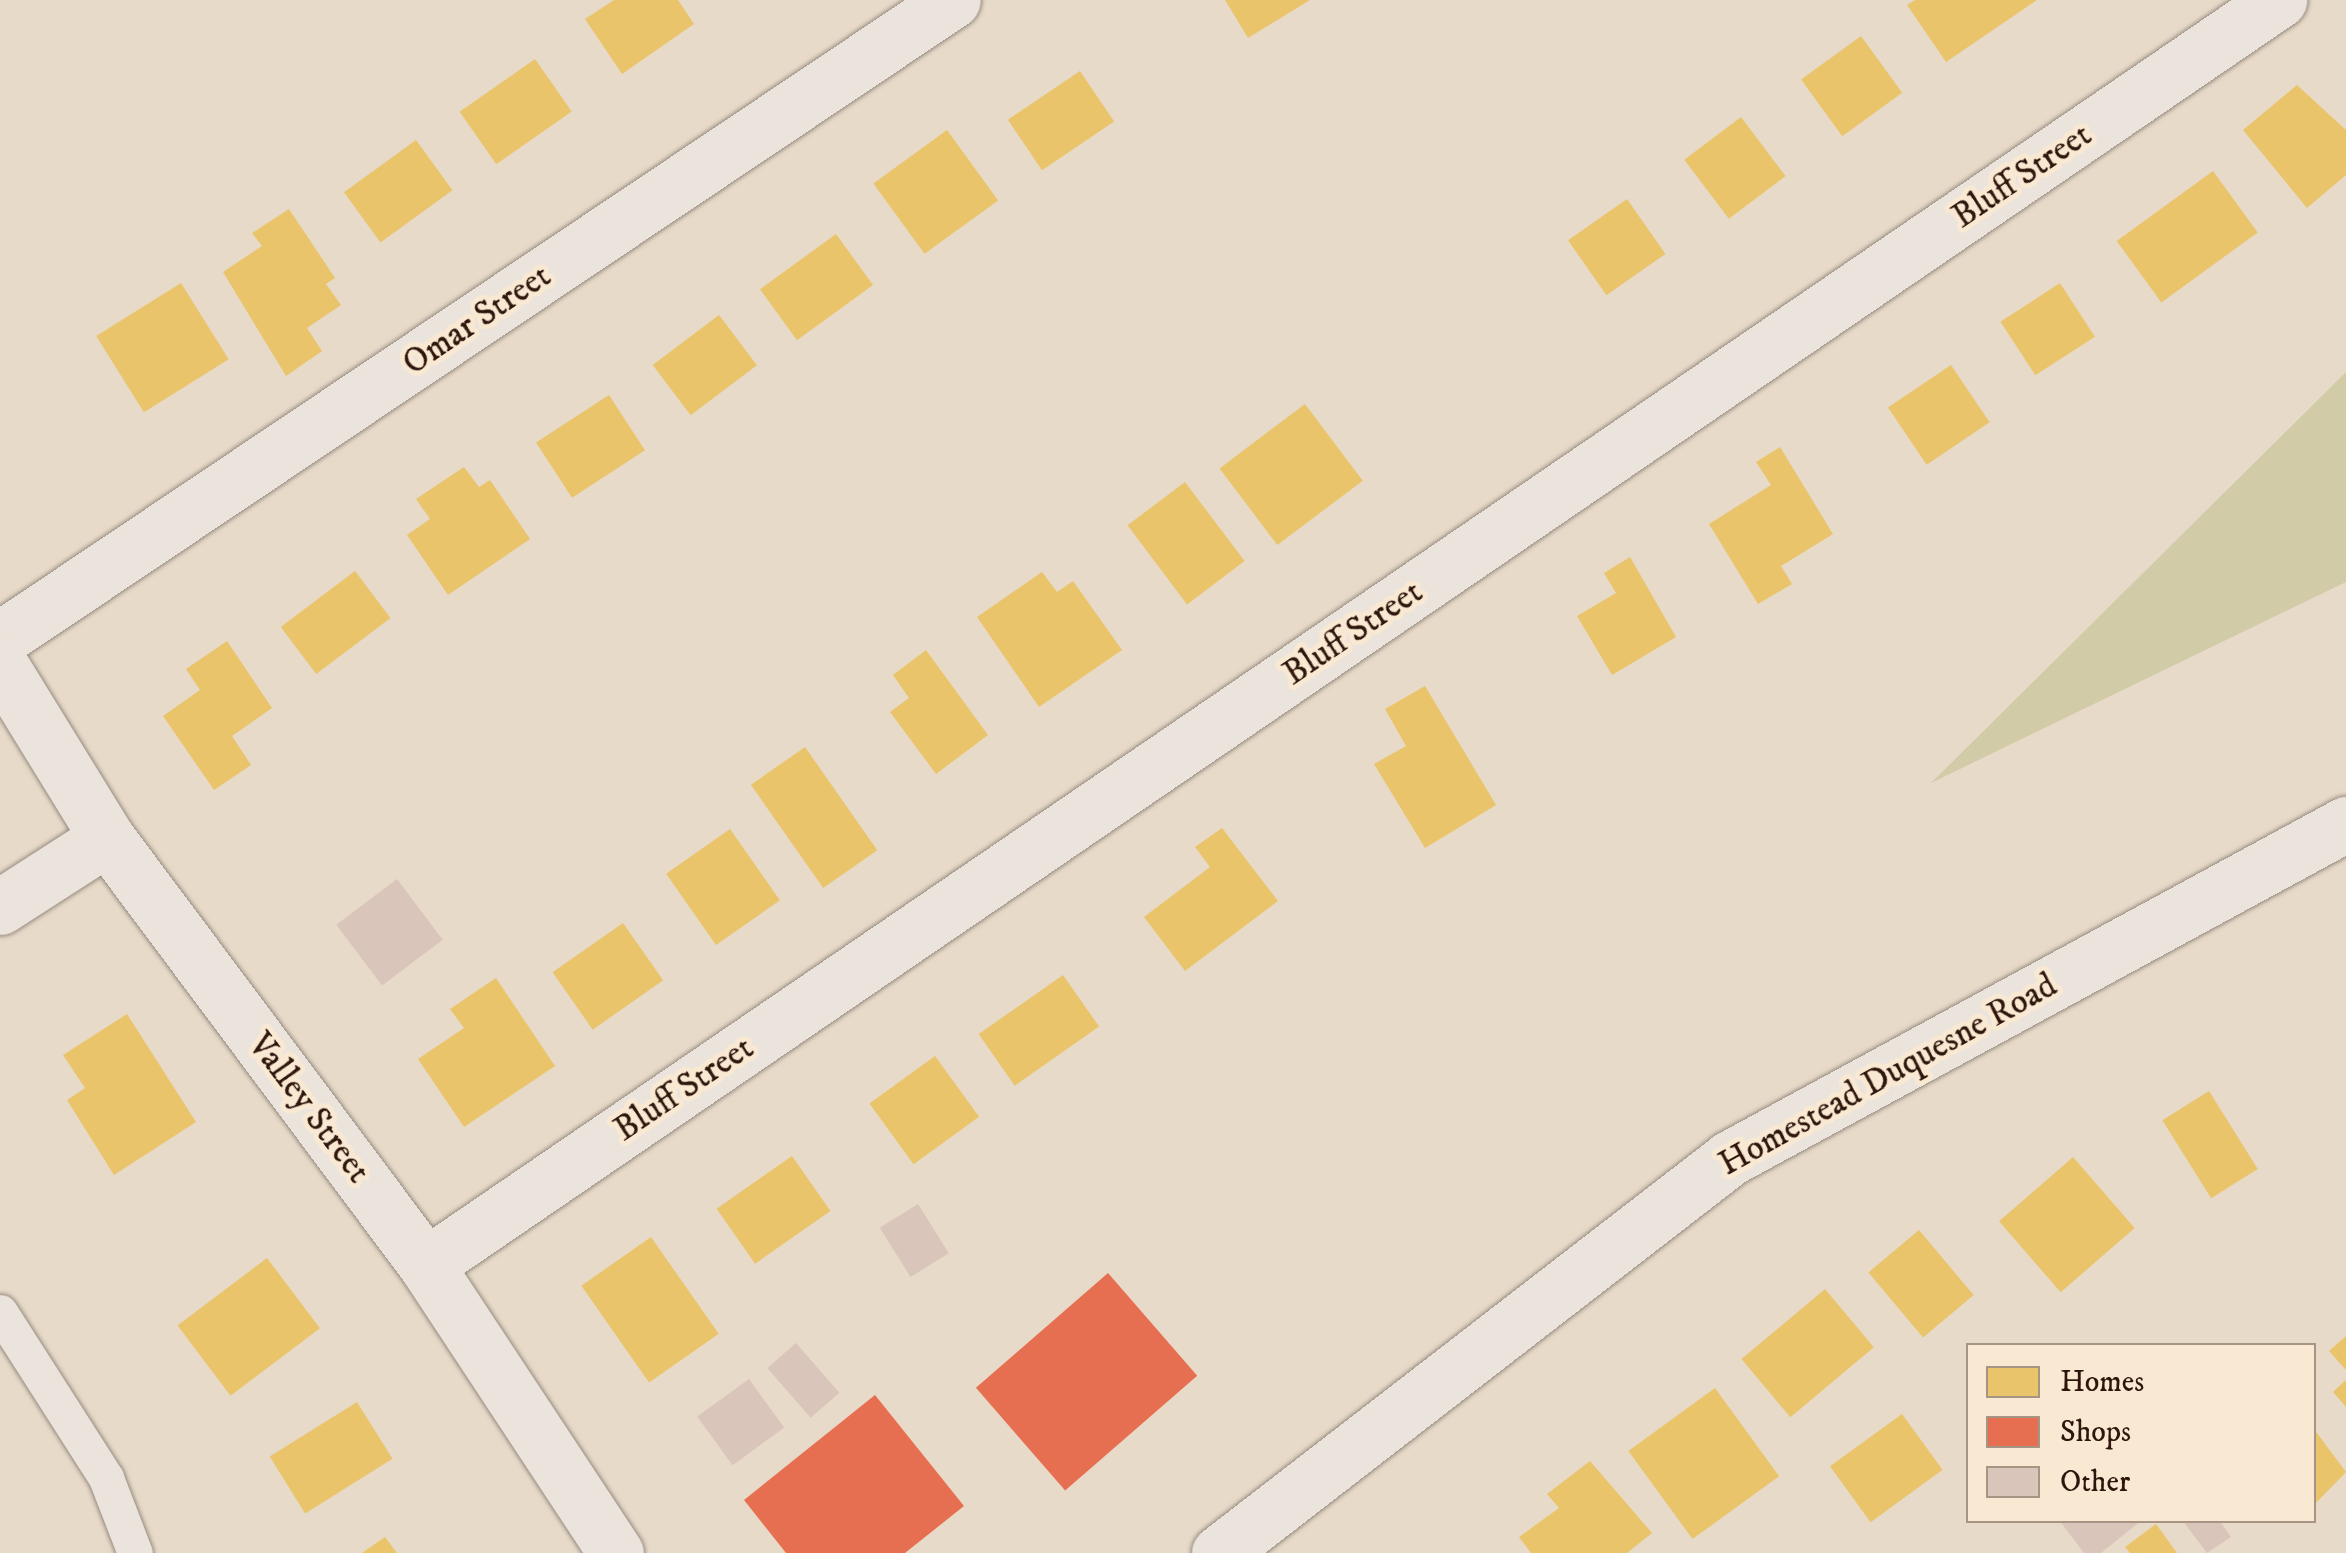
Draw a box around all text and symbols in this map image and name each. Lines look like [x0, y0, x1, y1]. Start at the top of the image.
street label: Bluff Street [1944, 114, 2100, 238]
street label: Omar Street [395, 255, 559, 385]
street label: Bluff Street [1275, 571, 1431, 695]
street label: Homestead Duquesne Road [1712, 965, 2064, 1185]
street label: Valley Street [239, 1025, 379, 1191]
street label: Bluff Street [606, 1027, 762, 1151]
legend [1966, 1343, 2316, 1523]
text: Homes [2060, 1364, 2144, 1401]
text: Shops [2060, 1414, 2131, 1451]
text: Other [2060, 1464, 2130, 1501]

